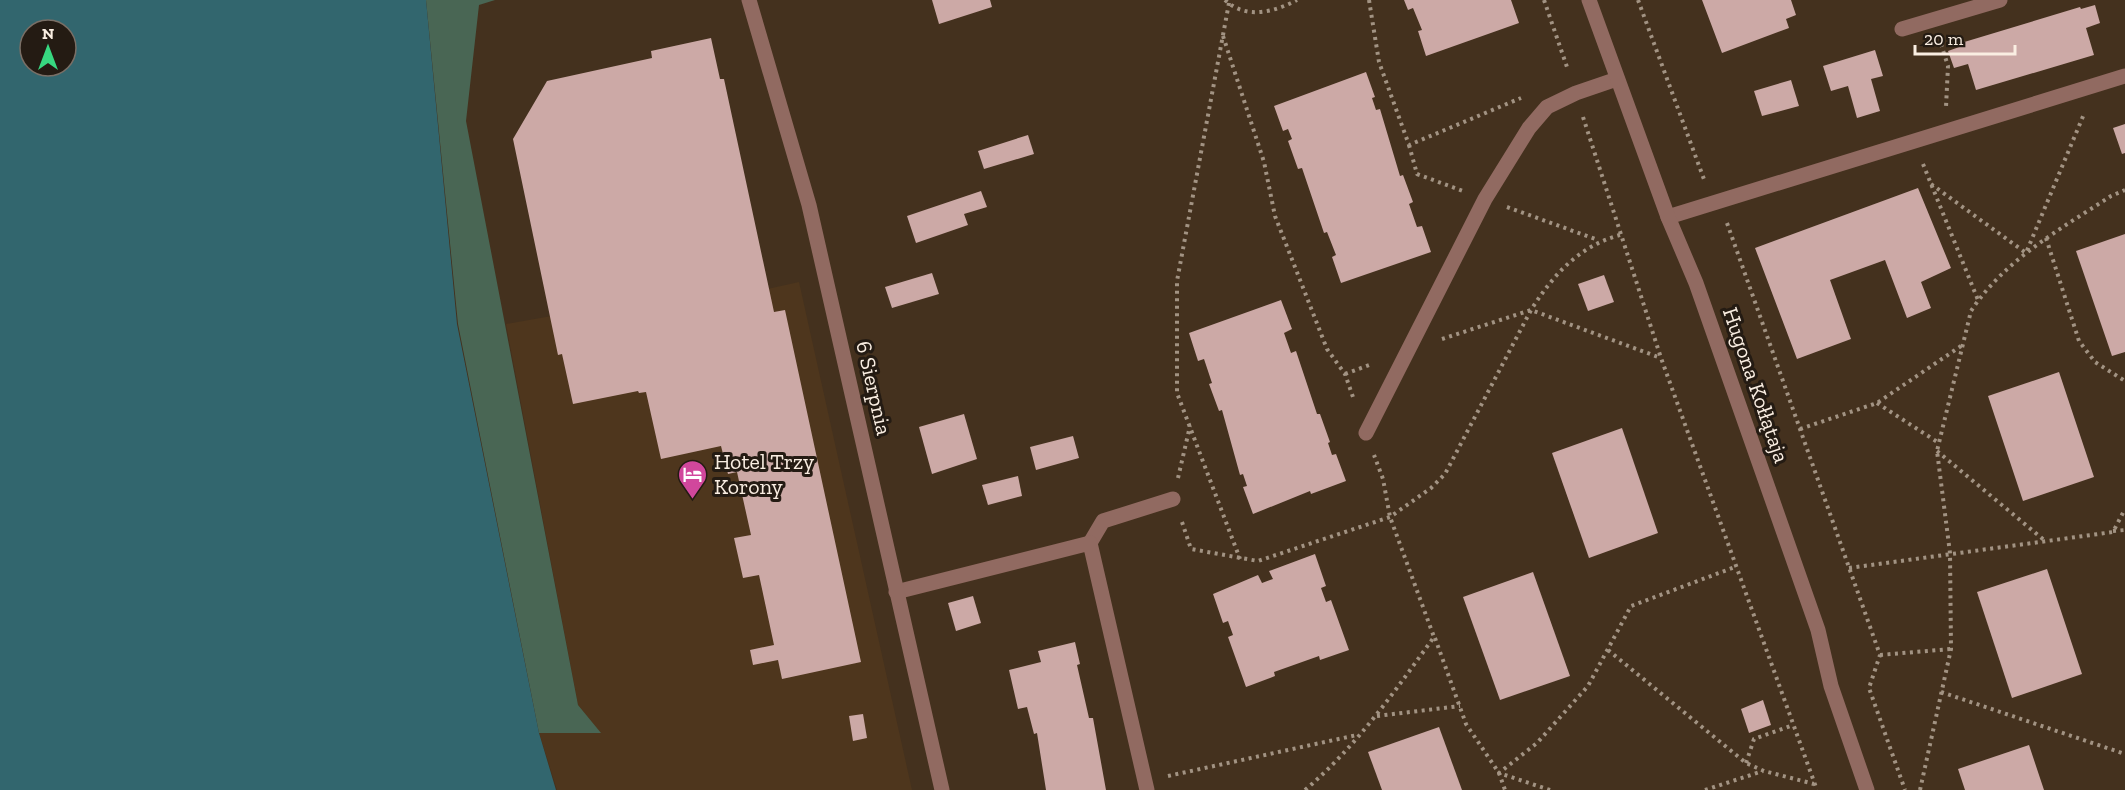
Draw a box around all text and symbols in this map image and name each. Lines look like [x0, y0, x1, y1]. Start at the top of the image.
north arrow [18, 18, 78, 78]
scale bar [1915, 18, 2016, 56]
text: N [42, 24, 54, 43]
text: 20 m [1924, 28, 1964, 50]
street label: Hugona Kołłątaja [1717, 304, 1795, 467]
street label: 6 Sierpnia [850, 338, 898, 438]
place label: Hotel Trzy Korony [714, 448, 815, 500]
hotel icon: Hotel Trzy Korony [677, 458, 709, 500]

